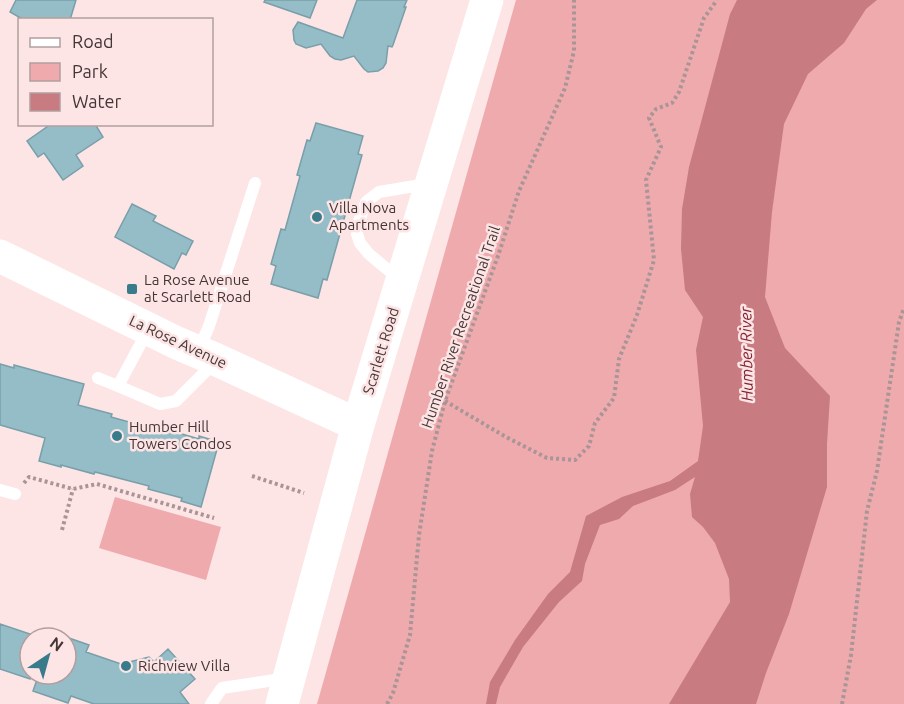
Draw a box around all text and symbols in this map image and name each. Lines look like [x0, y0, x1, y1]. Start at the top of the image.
legend [18, 18, 213, 126]
text: Road [72, 31, 114, 51]
text: Park [72, 61, 108, 81]
text: Water [72, 91, 122, 111]
place label: Villa Nova Apartments [329, 199, 409, 233]
marker: Villa Nova Apartments [310, 210, 324, 224]
street label: Humber River Recreational Trail [418, 223, 503, 430]
place label: La Rose Avenue at Scarlett Road [144, 271, 251, 305]
marker: La Rose Avenue at Scarlett Road [125, 282, 139, 296]
street label: Scarlett Road [359, 305, 402, 396]
water label: Humber River [736, 306, 756, 402]
street label: La Rose Avenue [127, 312, 230, 372]
place label: Humber Hill Towers Condos [129, 418, 232, 452]
marker: Humber Hill Towers Condos [110, 429, 124, 443]
north arrow [18, 626, 78, 686]
text: N [47, 633, 67, 655]
place label: Richview Villa [138, 657, 230, 674]
marker: Richview Villa [119, 659, 133, 673]

